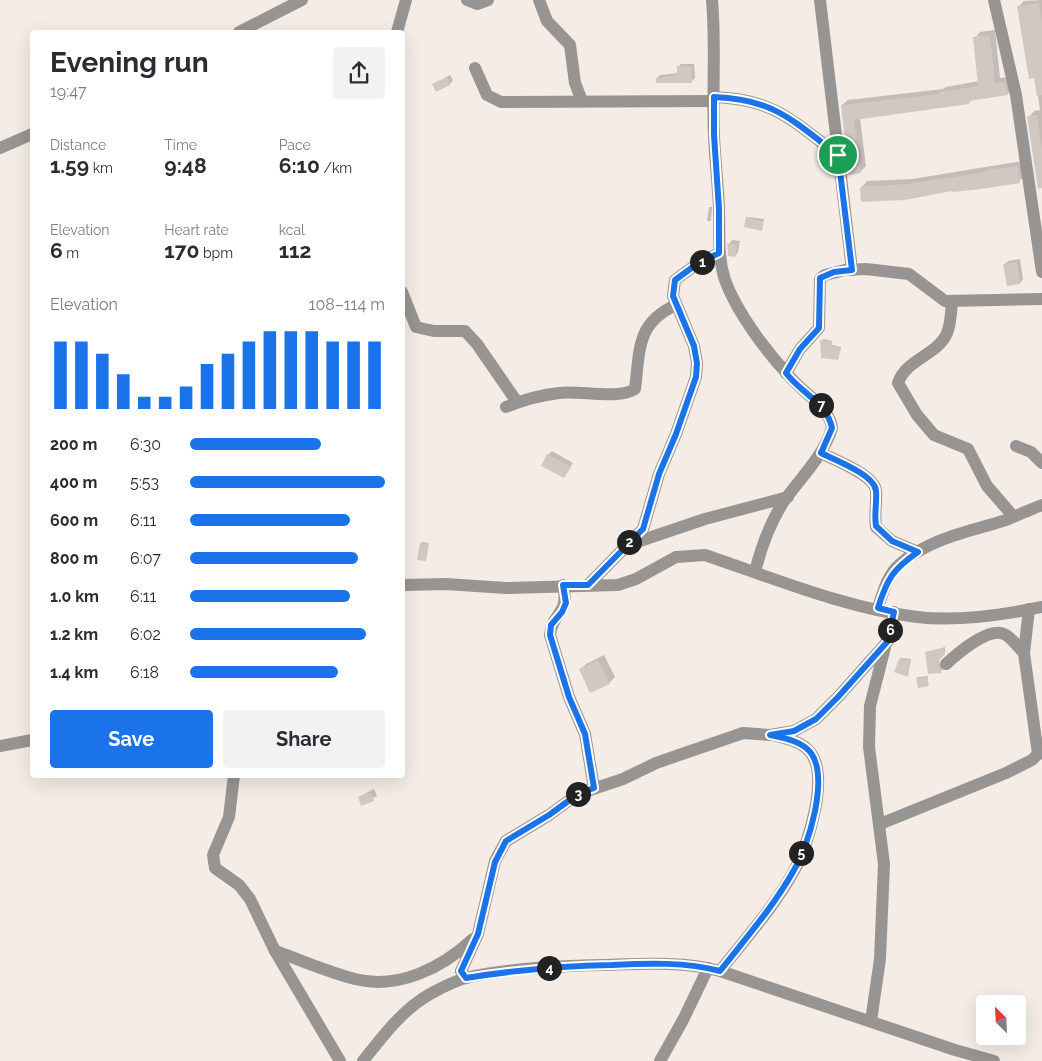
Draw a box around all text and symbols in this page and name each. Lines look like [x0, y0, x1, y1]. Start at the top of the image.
text: Evening run [50, 46, 209, 79]
button: share [333, 47, 385, 99]
text: 19:47 [50, 82, 86, 101]
pin [817, 134, 859, 176]
text: Distance [50, 137, 106, 153]
text: Time [164, 137, 197, 153]
text: Pace [279, 137, 311, 153]
icon: arrive [824, 141, 852, 169]
text: 1.59 [50, 153, 89, 178]
text: 9:48 [164, 153, 207, 178]
text: 6:10 [279, 153, 320, 178]
text: km [89, 160, 113, 176]
text: /km [320, 160, 352, 176]
text: Elevation [50, 222, 109, 238]
text: Heart rate [164, 222, 229, 238]
text: kcal [279, 222, 305, 238]
text: 6 [50, 238, 63, 263]
text: 170 [164, 238, 199, 263]
text: 112 [279, 238, 311, 263]
text: m [63, 245, 79, 261]
text: bpm [199, 245, 233, 261]
pin: 1 [690, 250, 714, 274]
text: 1 [699, 254, 706, 270]
text: Elevation [50, 295, 118, 314]
text: 108–114 m [309, 295, 385, 314]
pin: 7 [808, 392, 834, 418]
text: 7 [818, 397, 825, 413]
text: 200 m [50, 435, 97, 454]
text: 6:30 [130, 435, 161, 454]
text: 400 m [50, 473, 98, 492]
text: 5:53 [130, 473, 159, 492]
text: 600 m [50, 511, 98, 530]
text: 6:11 [130, 511, 156, 530]
pin: 2 [616, 530, 642, 554]
text: 2 [626, 534, 633, 550]
text: 800 m [50, 549, 98, 568]
text: 6:07 [130, 549, 161, 568]
text: 1.0 km [50, 587, 99, 606]
text: 6:11 [130, 587, 156, 606]
pin: 6 [878, 618, 902, 642]
text: 6 [886, 622, 895, 638]
text: 1.2 km [50, 625, 98, 644]
text: 6:02 [130, 625, 161, 644]
text: 1.4 km [50, 663, 98, 682]
text: 6:18 [130, 663, 159, 682]
button: Save [50, 710, 213, 768]
button: Share [223, 710, 385, 768]
pin: 3 [566, 782, 590, 806]
text: 3 [575, 786, 582, 802]
pin: 5 [788, 840, 814, 866]
text: 5 [798, 845, 805, 861]
pin: 4 [536, 956, 562, 980]
text: 4 [546, 960, 554, 976]
north arrow [976, 995, 1026, 1045]
map controls [976, 995, 1026, 1045]

